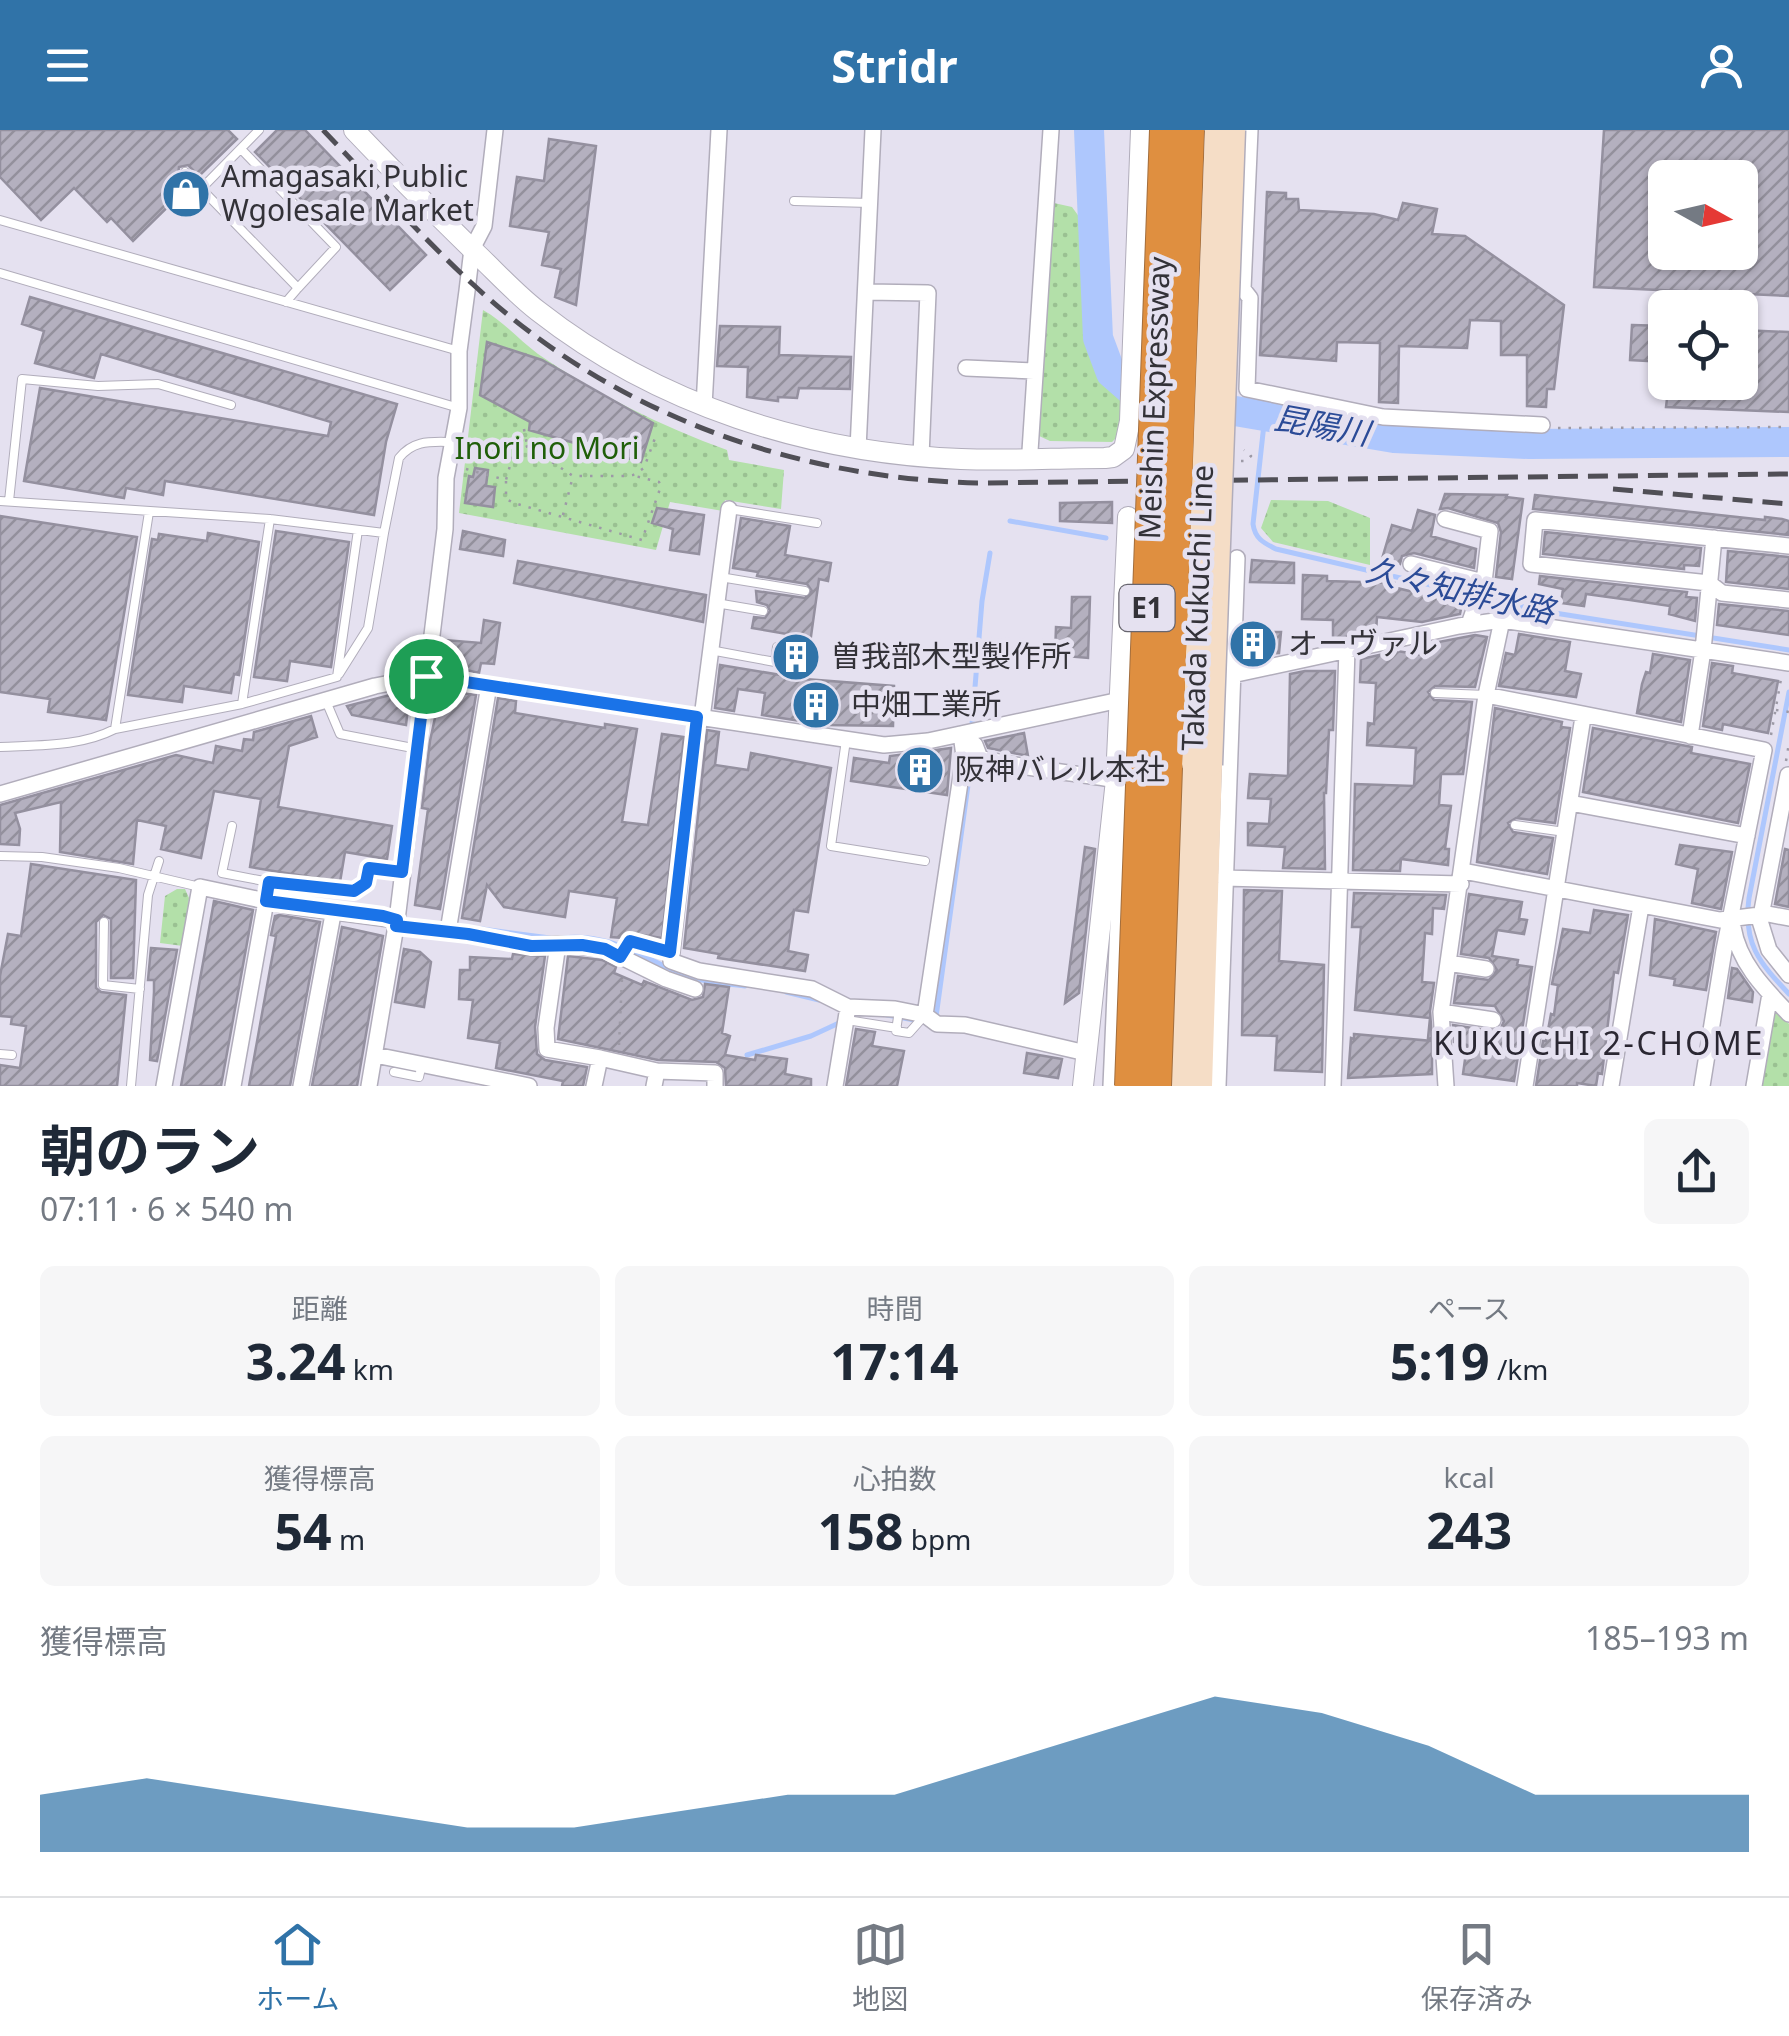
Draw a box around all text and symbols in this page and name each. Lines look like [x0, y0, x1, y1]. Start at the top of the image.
text: Stridr [831, 35, 958, 96]
icon: menu [40, 38, 95, 93]
icon: person [1694, 38, 1749, 93]
place label: Amagasaki Public Wgolesale Market [221, 155, 474, 230]
north arrow [1648, 160, 1758, 270]
map controls [1648, 160, 1758, 400]
shop icon: Amagasaki Public Wgolesale Market [160, 168, 212, 220]
street label: Meishin Expressway [1128, 255, 1179, 540]
button: locate [1648, 290, 1758, 400]
water label: 昆陽川 [1271, 395, 1376, 455]
park label: Inori no Mori [455, 427, 639, 468]
street label: Takada Kukuchi Line [1171, 464, 1222, 752]
water label: 久々知排水路 [1362, 547, 1562, 633]
road number: E1 [1120, 585, 1174, 631]
building icon: オーヴァル [1227, 618, 1279, 670]
place label: オーヴァル [1288, 622, 1438, 663]
building icon: 曽我部木型製作所 [770, 631, 822, 683]
pin [384, 634, 469, 719]
place label: 曽我部木型製作所 [831, 635, 1071, 676]
icon: arrive [399, 649, 454, 704]
building icon: 中畑工業所 [790, 679, 842, 731]
place label: 中畑工業所 [851, 683, 1001, 724]
building icon: 阪神バレル本社 [894, 744, 946, 796]
place label: 阪神バレル本社 [955, 748, 1165, 789]
district label: KUKUCHI 2-CHOME [1433, 1021, 1765, 1064]
text: 朝のラン [40, 1112, 260, 1187]
button: share [1644, 1119, 1749, 1224]
text: 07:11 · 6 × 540 m [40, 1187, 293, 1230]
text: 距離 [292, 1289, 348, 1327]
text: 時間 [866, 1289, 923, 1327]
text: ペース [1428, 1289, 1510, 1327]
text: 3.24 [246, 1327, 346, 1395]
text: 17:14 [830, 1327, 959, 1395]
text: 5:19 [1390, 1327, 1490, 1395]
text: km [346, 1350, 394, 1388]
text: /km [1490, 1350, 1549, 1388]
text: kcal [1444, 1458, 1495, 1496]
text: 獲得標高 [264, 1459, 376, 1497]
text: 心拍数 [852, 1459, 937, 1497]
text: 243 [1426, 1496, 1512, 1564]
text: 54 [274, 1497, 332, 1565]
text: 158 [818, 1497, 903, 1565]
text: m [332, 1520, 365, 1558]
text: bpm [903, 1520, 971, 1558]
text: 185–193 m [1585, 1616, 1749, 1659]
text: 獲得標高 [40, 1619, 168, 1662]
tab: ホーム [256, 1917, 339, 2017]
tab: 地図 [852, 1917, 908, 2017]
tab: 保存済み [1421, 1917, 1533, 2017]

